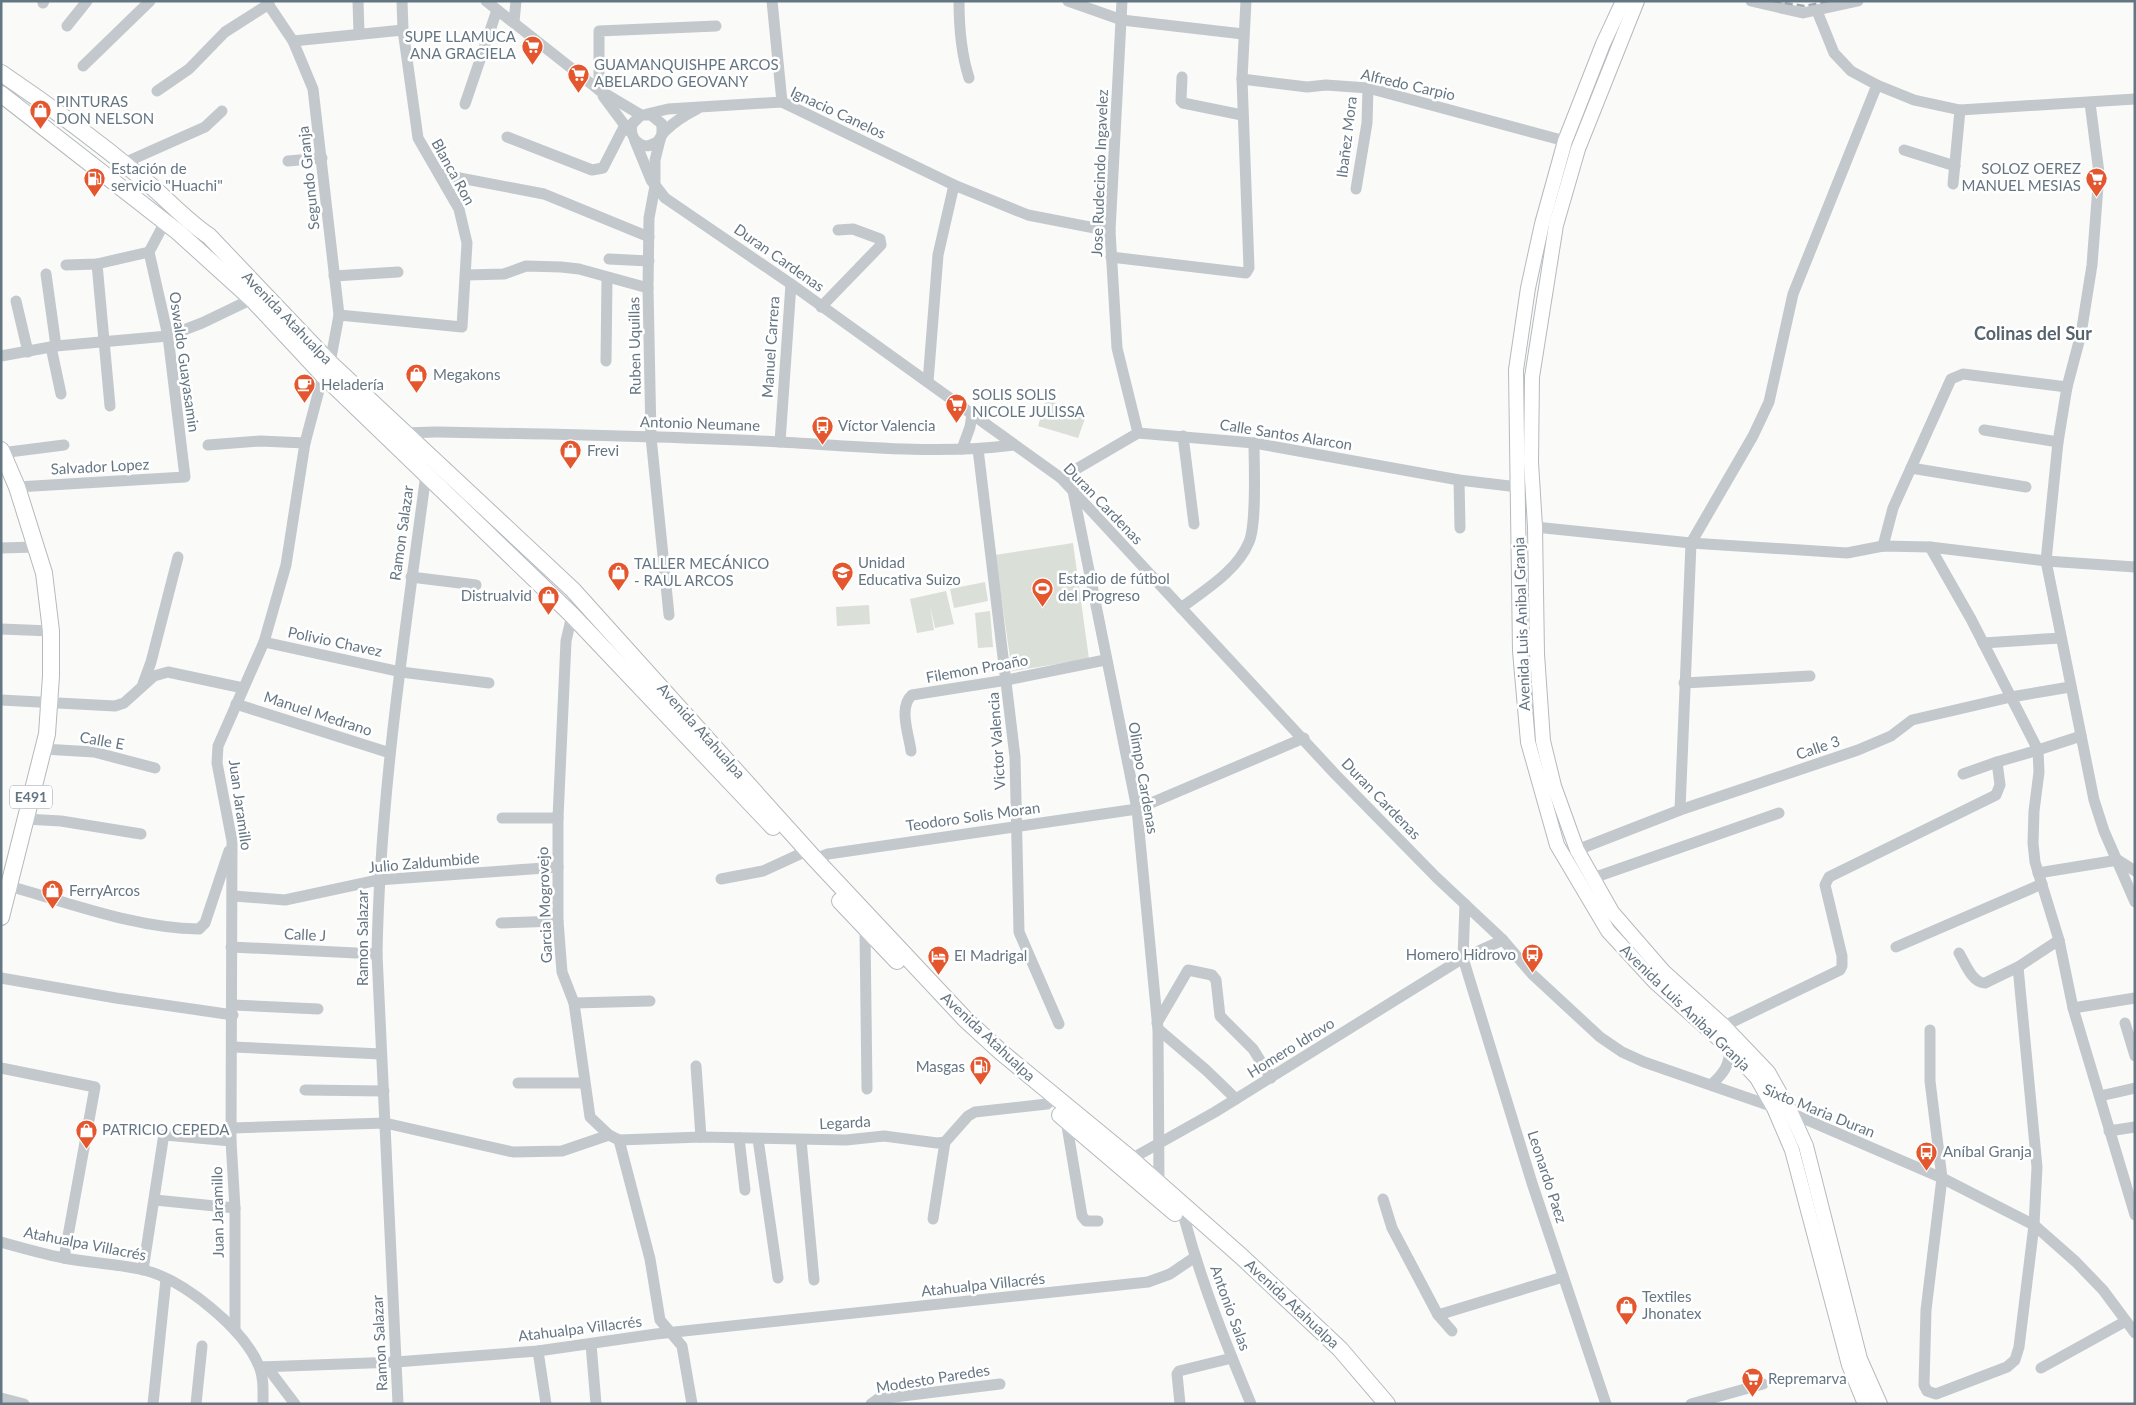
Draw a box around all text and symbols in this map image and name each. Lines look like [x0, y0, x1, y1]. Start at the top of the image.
place label: SUPE LLAMUCA ANA GRACIELA [405, 27, 517, 62]
supermarket icon: SUPE LLAMUCA ANA GRACIELA [520, 34, 544, 65]
place label: GUAMANQUISHPE ARCOS ABELARDO GEOVANY [594, 55, 779, 90]
supermarket icon: GUAMANQUISHPE ARCOS ABELARDO GEOVANY [566, 62, 590, 93]
street label: Alfredo Carpio [1359, 64, 1457, 104]
street label: Ignacio Canelos [788, 82, 889, 142]
street label: Jose Rudecindo Ingavelez [1087, 89, 1111, 257]
place label: PINTURAS DON NELSON [56, 92, 154, 127]
street label: Ibañez Mora [1332, 95, 1360, 179]
shop icon: PINTURAS DON NELSON [28, 99, 52, 130]
street label: Segundo Granja [294, 125, 322, 231]
street label: Blanca Ron [428, 135, 479, 208]
place label: Estación de servicio "Huachi" [111, 159, 223, 194]
place label: SOLOZ OEREZ MANUEL MESIAS [1961, 159, 2081, 194]
fuel station icon: Estación de servicio "Huachi" [83, 166, 107, 197]
supermarket icon: SOLOZ OEREZ MANUEL MESIAS [2085, 166, 2109, 197]
street label: Duran Cardenas [731, 219, 828, 295]
street label: Avenida Atahualpa [239, 267, 337, 368]
street label: Oswaldo Guayasamin [166, 291, 204, 433]
street label: Manuel Carrera [757, 295, 783, 398]
street label: Ruben Uquillas [624, 297, 644, 395]
district label: Colinas del Sur [1974, 322, 2092, 344]
shop icon: Megakons [405, 363, 429, 394]
place label: Megakons [433, 365, 500, 383]
cafe icon: Heladería [293, 373, 317, 404]
place label: Heladería [321, 375, 384, 393]
place label: SOLIS SOLIS NICOLE JULISSA [972, 385, 1086, 420]
supermarket icon: SOLIS SOLIS NICOLE JULISSA [944, 392, 968, 423]
street label: Antonio Neumane [640, 412, 760, 434]
bus stop icon: Víctor Valencia [810, 414, 834, 445]
street label: Calle Santos Alarcon [1219, 415, 1354, 453]
place label: Víctor Valencia [838, 416, 935, 434]
shop icon: Frevi [559, 439, 583, 470]
place label: Frevi [587, 441, 619, 459]
street label: Salvador Lopez [50, 454, 150, 478]
street label: Duran Cardenas [1060, 459, 1147, 548]
street label: Ramon Salazar [385, 484, 417, 582]
street label: Avenida Luis Anibal Granja [1509, 537, 1533, 711]
place label: Unidad Educativa Suizo [858, 553, 961, 588]
place label: TALLER MECÁNICO - RAUL ARCOS [634, 554, 769, 589]
school or university icon: Unidad Educativa Suizo [830, 560, 854, 591]
shop icon: TALLER MECÁNICO - RAUL ARCOS [606, 561, 630, 592]
place label: Estadio de fútbol del Progreso [1058, 569, 1170, 604]
sports icon: Estadio de fútbol del Progreso [1030, 576, 1054, 607]
shop icon: Distrualvid [536, 584, 560, 615]
place label: Distrualvid [461, 586, 532, 604]
street label: Polivio Chavez [286, 622, 384, 660]
street label: Filemon Proaño [924, 650, 1029, 686]
street label: Avenida Atahualpa [654, 679, 749, 782]
street label: Manuel Medrano [262, 687, 375, 739]
street label: Victor Valencia [984, 692, 1008, 790]
street label: Olimpo Cardenas [1125, 720, 1163, 835]
street label: Calle E [78, 727, 126, 753]
street label: Calle 3 [1793, 731, 1842, 763]
street label: Duran Cardenas [1338, 754, 1425, 843]
street label: Juan Jaramillo [226, 758, 256, 851]
road number: E491 [10, 786, 52, 809]
street label: Teodoro Solis Moran [905, 798, 1041, 834]
street label: Garcia Mogrovejo [533, 846, 555, 964]
street label: Julio Zaldumbide [368, 848, 480, 876]
shop icon: FerryArcos [41, 879, 65, 910]
place label: FerryArcos [69, 881, 140, 899]
street label: Ramon Salazar [353, 889, 371, 986]
street label: Calle J [284, 924, 327, 944]
street label: Avenida Luis Anibal Granja [1617, 940, 1755, 1074]
bus stop icon: Homero Hidrovo [1520, 943, 1544, 974]
hotel icon: El Madrigal [926, 944, 950, 975]
place label: Homero Hidrovo [1406, 945, 1516, 963]
place label: El Madrigal [954, 946, 1027, 964]
street label: Avenida Atahualpa [938, 988, 1040, 1085]
street label: Homero Idrovo [1244, 1013, 1337, 1081]
fuel station icon: Masgas [969, 1055, 993, 1086]
place label: Masgas [916, 1057, 965, 1075]
street label: Sixto Maria Duran [1761, 1079, 1878, 1141]
street label: Legarda [819, 1112, 871, 1132]
shop icon: PATRICIO CEPEDA [74, 1118, 98, 1149]
place label: PATRICIO CEPEDA [102, 1120, 230, 1138]
street label: Leonardo Paez [1525, 1128, 1571, 1225]
bus stop icon: Aníbal Granja [1915, 1140, 1939, 1171]
place label: Aníbal Granja [1943, 1142, 2032, 1160]
street label: Juan Jaramillo [207, 1166, 227, 1258]
street label: Atahualpa Villacrés [22, 1222, 148, 1264]
street label: Avenida Atahualpa [1242, 1255, 1344, 1352]
street label: Antonio Salas [1207, 1263, 1255, 1353]
street label: Atahualpa Villacrés [920, 1269, 1046, 1299]
place label: Textiles Jhonatex [1642, 1287, 1702, 1322]
street label: Ramon Salazar [367, 1294, 391, 1391]
shop icon: Textiles Jhonatex [1614, 1294, 1638, 1325]
street label: Atahualpa Villacrés [517, 1311, 643, 1345]
street label: Modesto Paredes [875, 1360, 991, 1396]
supermarket icon: Repremarva [1740, 1367, 1764, 1398]
place label: Repremarva [1768, 1369, 1847, 1387]

